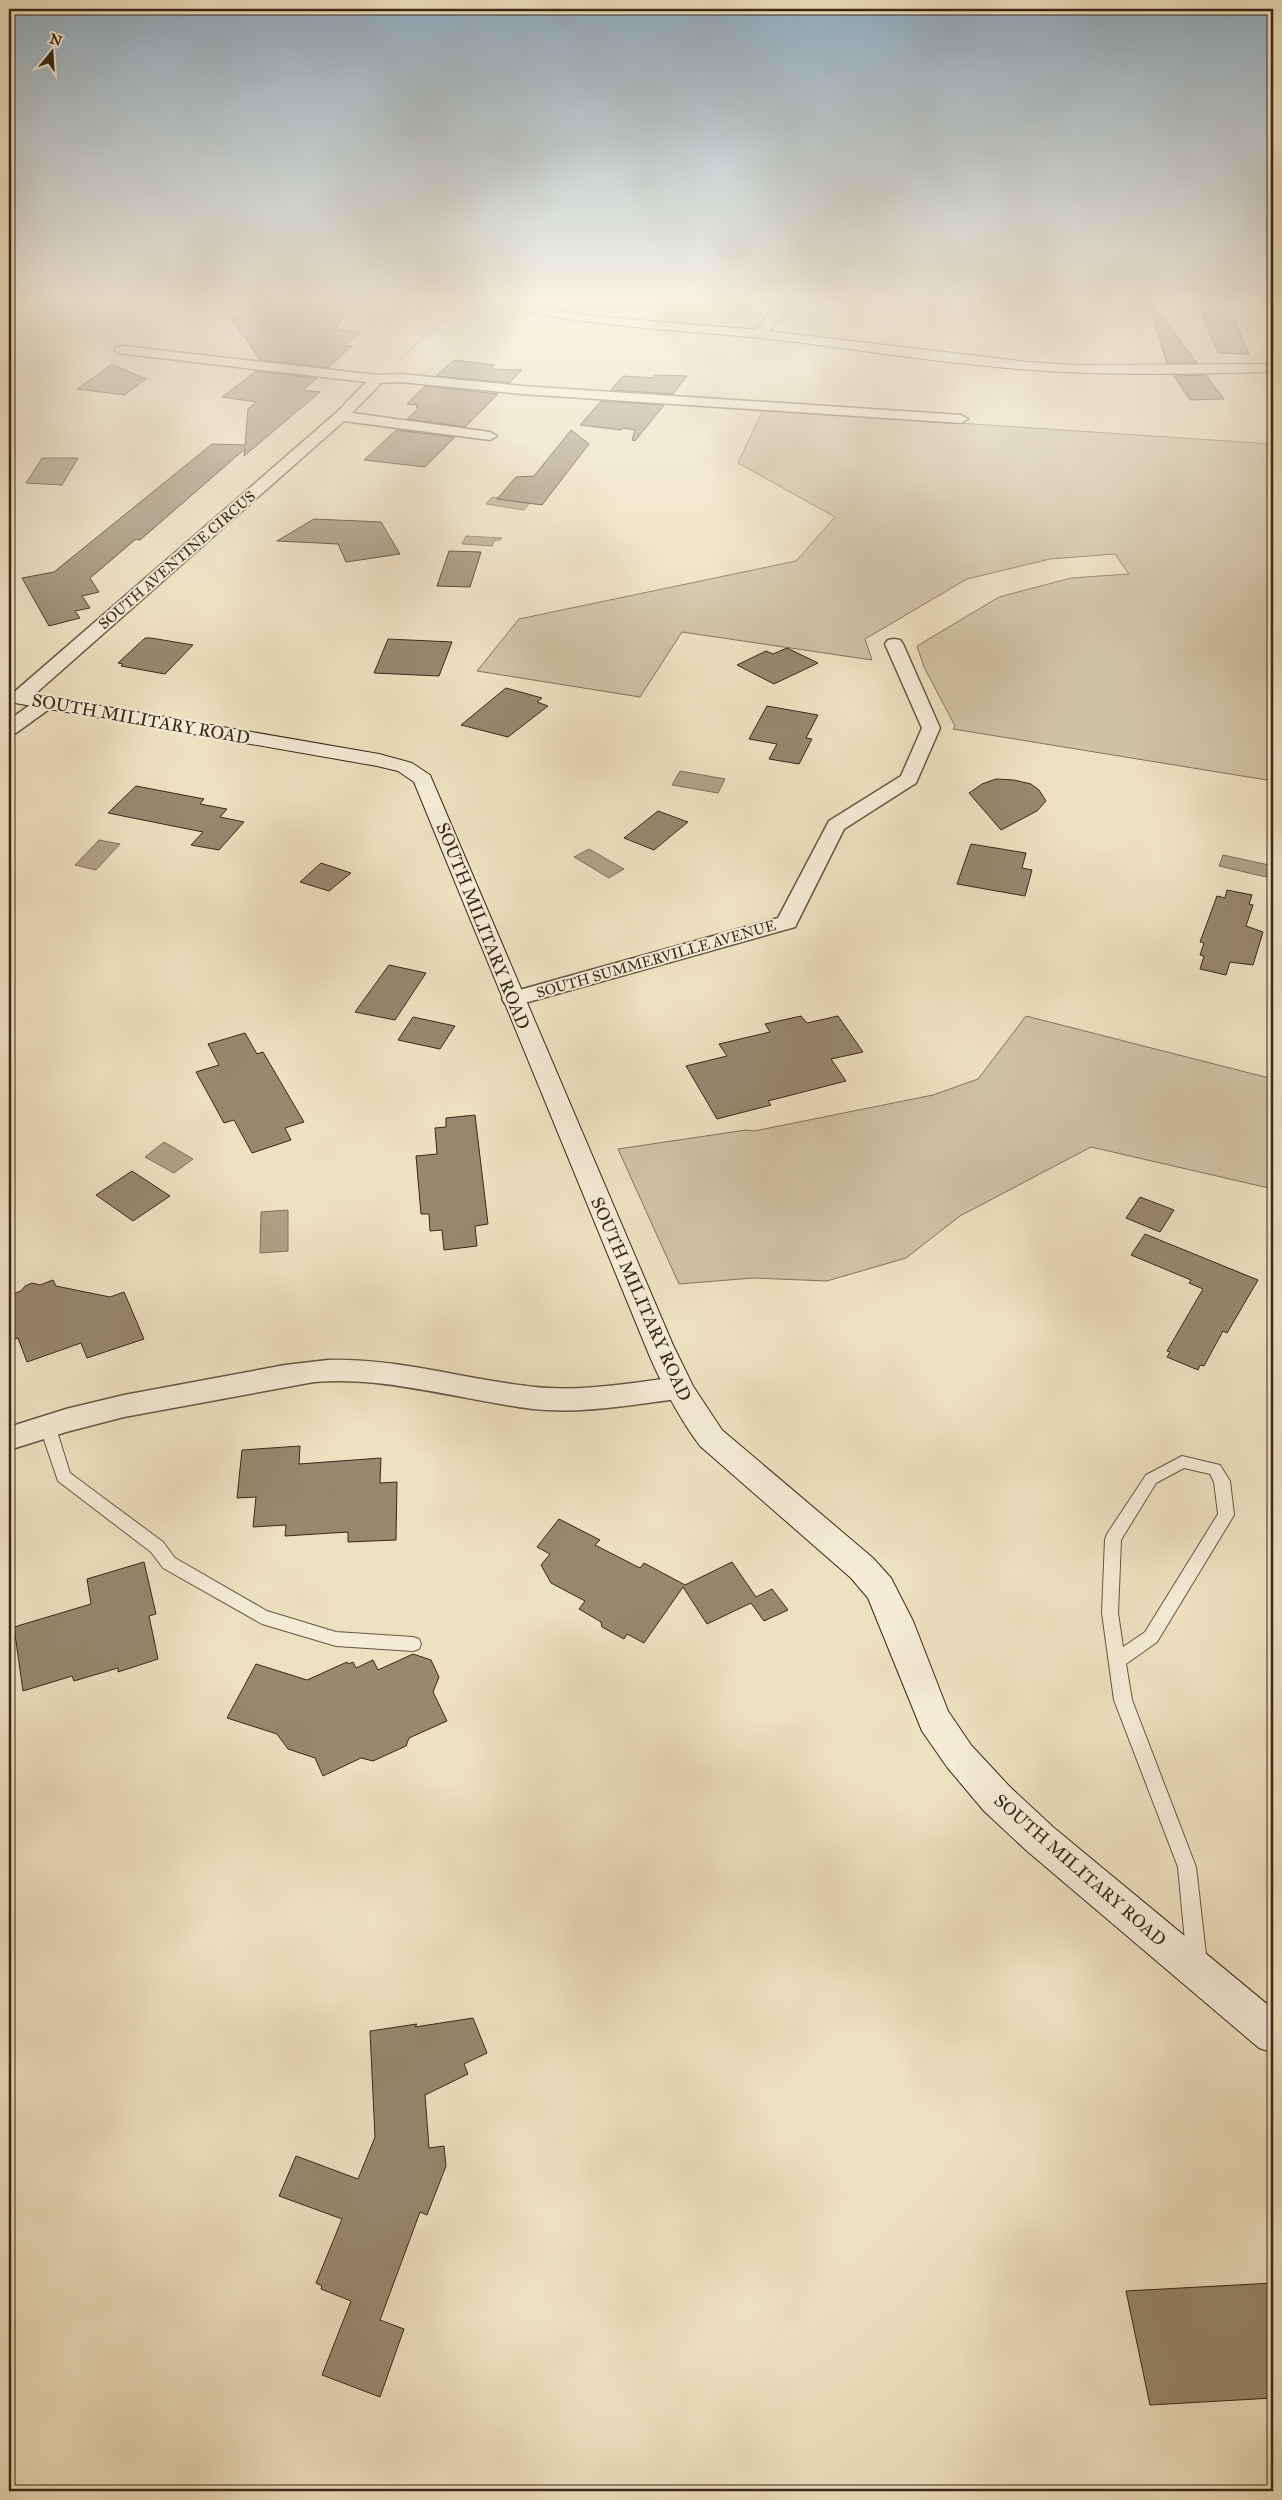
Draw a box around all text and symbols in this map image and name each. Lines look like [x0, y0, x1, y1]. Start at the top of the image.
north arrow [28, 28, 78, 78]
text: N [48, 30, 64, 50]
street label: SOUTH AVENTINE CIRCUS [95, 487, 259, 633]
street label: SOUTH MILITARY ROAD [30, 689, 252, 749]
street label: SOUTH MILITARY ROAD [431, 819, 535, 1033]
street label: SOUTH SUMMERVILLE AVENUE [534, 916, 778, 1002]
street label: SOUTH MILITARY ROAD [586, 1194, 696, 1404]
street label: SOUTH MILITARY ROAD [989, 1789, 1171, 1951]

